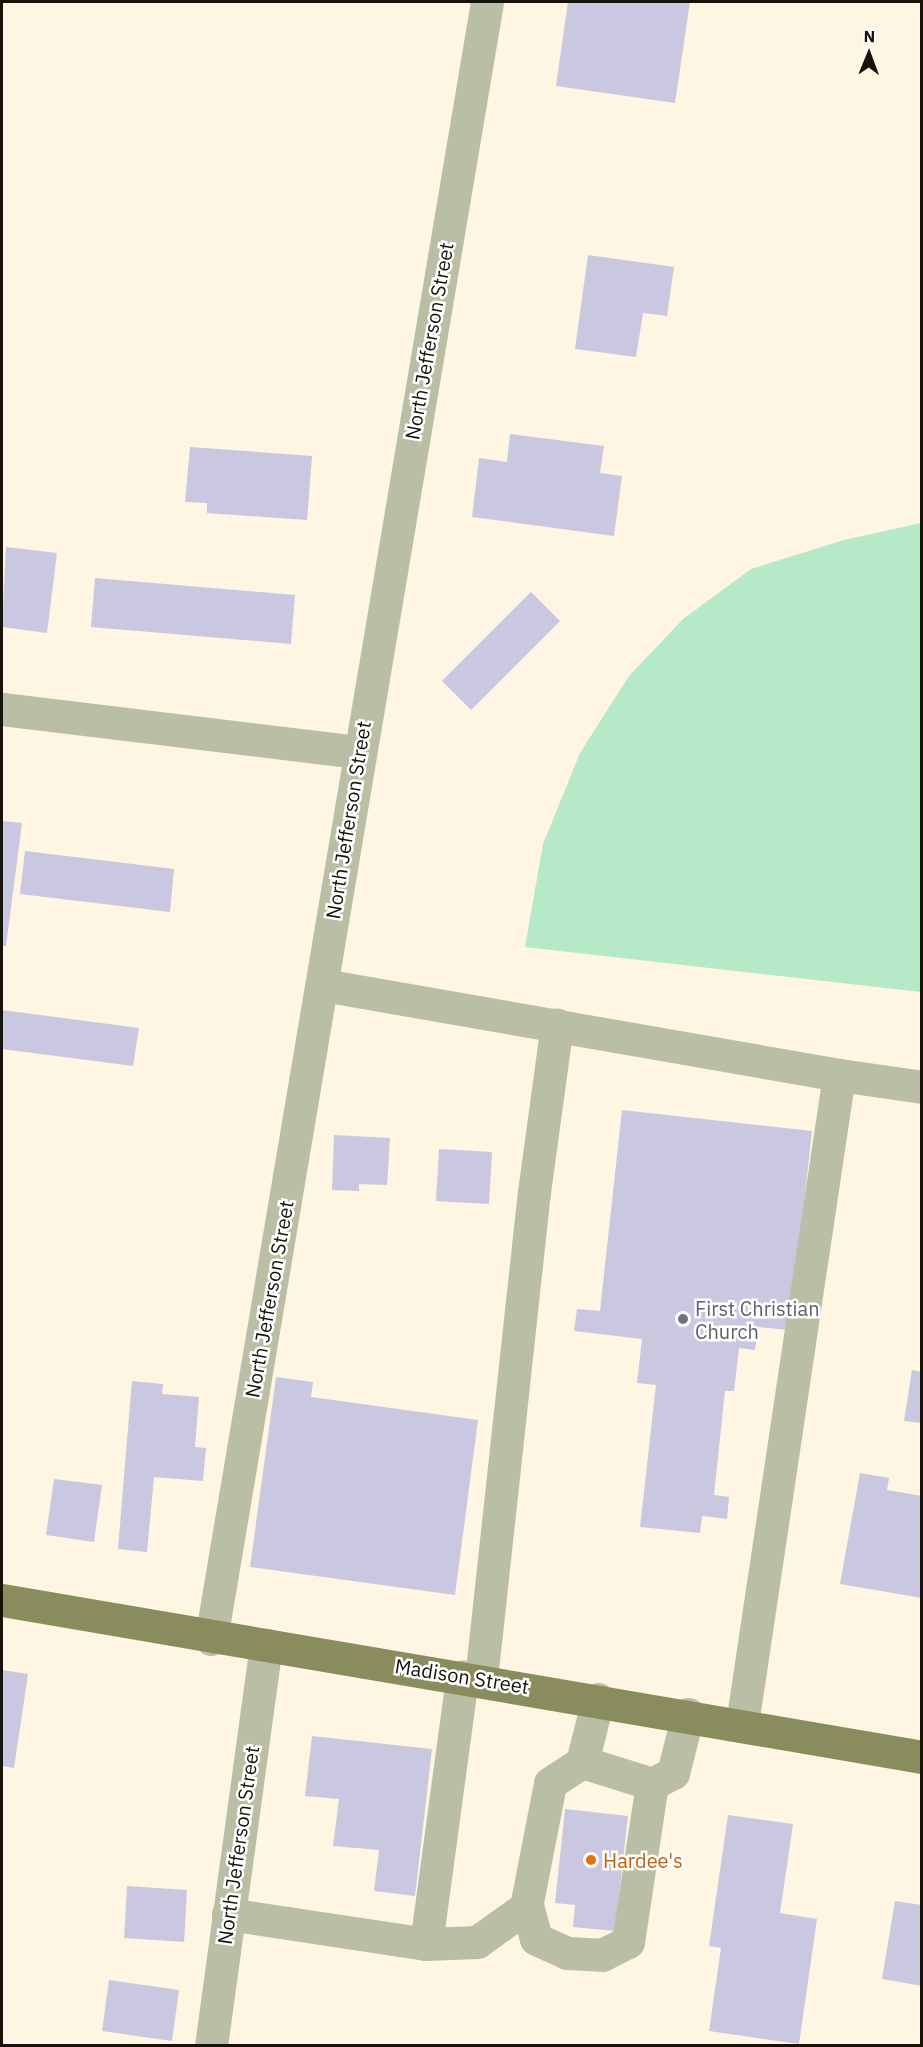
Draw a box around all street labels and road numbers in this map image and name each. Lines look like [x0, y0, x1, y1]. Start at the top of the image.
street label: North Jefferson Street [400, 240, 458, 442]
street label: North Jefferson Street [320, 719, 376, 921]
street label: North Jefferson Street [240, 1198, 298, 1400]
street label: Madison Street [393, 1654, 531, 1698]
street label: North Jefferson Street [212, 1744, 264, 1946]

